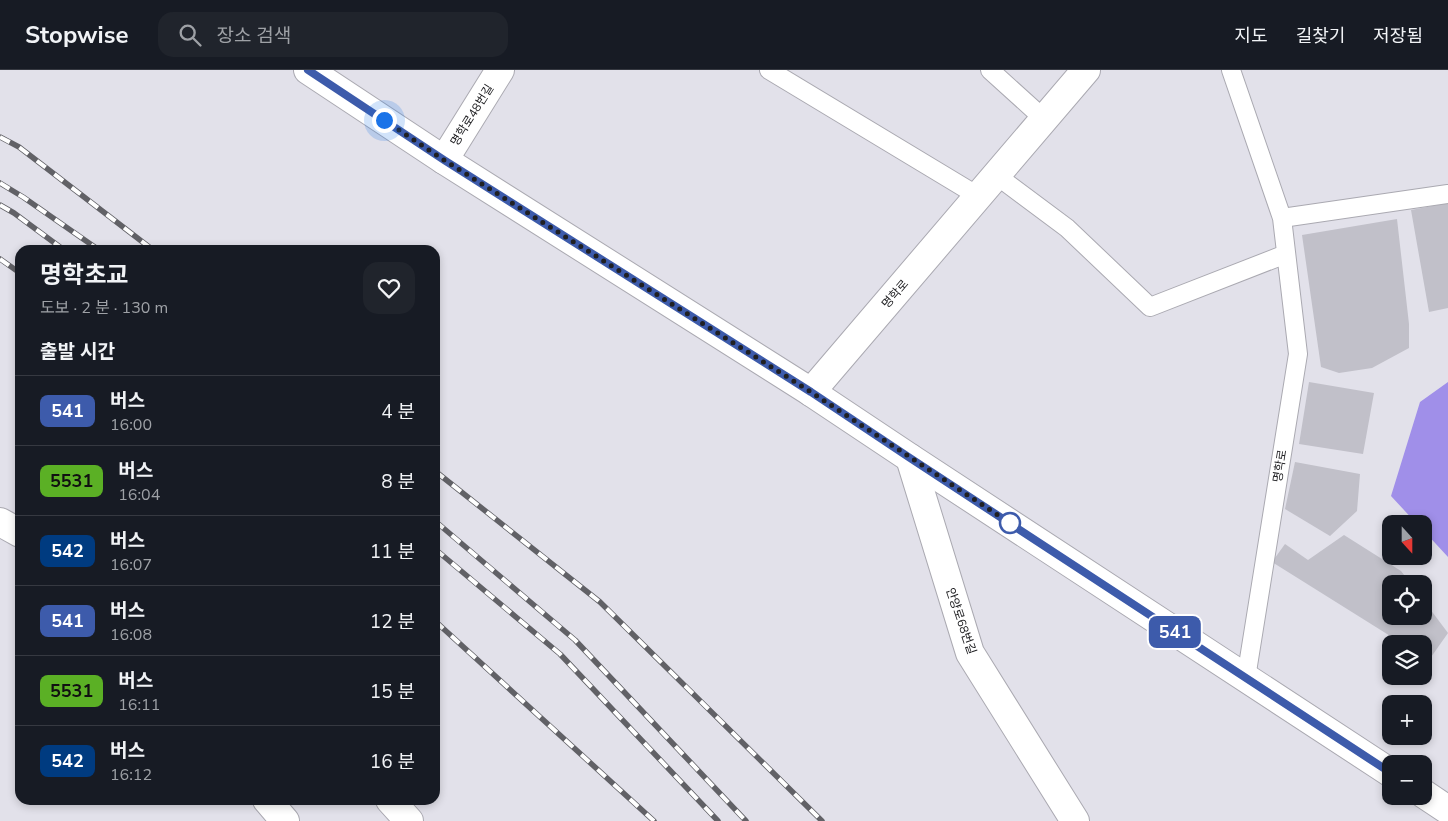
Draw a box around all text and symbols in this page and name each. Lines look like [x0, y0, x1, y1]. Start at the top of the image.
search box [158, 12, 508, 57]
text: Stopwise [25, 19, 128, 51]
icon: search [176, 21, 204, 49]
text: 장소 검색 [216, 23, 291, 49]
text: 지도 [1235, 24, 1268, 48]
text: 길찾기 [1296, 24, 1345, 48]
text: 저장됨 [1373, 24, 1423, 48]
street label: 명학로48번길 [447, 81, 497, 149]
your location [372, 108, 397, 133]
text: 명학초교 [40, 259, 128, 291]
button: heart [363, 262, 415, 314]
street label: 명학로 [878, 276, 912, 312]
text: 도보 · 2 분 · 130 m [40, 297, 168, 319]
text: 출발 시간 [40, 339, 115, 365]
text: 버스 [110, 388, 145, 414]
text: 541 [51, 399, 84, 423]
text: 4 분 [381, 399, 415, 425]
text: 16:00 [110, 414, 152, 436]
street label: 명학로 [1270, 448, 1290, 484]
text: 버스 [118, 458, 153, 484]
text: 5531 [50, 469, 93, 493]
text: 8 분 [381, 469, 415, 495]
text: 16:04 [118, 484, 160, 506]
unlabelled marker [999, 512, 1021, 534]
north arrow [1382, 515, 1432, 565]
map controls [1382, 515, 1432, 805]
text: 버스 [110, 528, 145, 554]
text: 542 [51, 539, 84, 563]
text: 11 분 [370, 539, 415, 565]
text: 16:07 [110, 554, 152, 576]
button: locate [1382, 575, 1432, 625]
street label: 안양로68번길 [942, 585, 980, 657]
text: 버스 [110, 598, 145, 624]
text: 541 [51, 609, 84, 633]
text: 12 분 [370, 609, 415, 635]
line badge: 541 [1146, 616, 1204, 648]
text: 541 [1159, 620, 1191, 644]
text: 16:08 [110, 624, 152, 646]
button: layers [1382, 635, 1432, 685]
text: 버스 [118, 668, 153, 694]
text: 5531 [50, 679, 93, 703]
text: 15 분 [370, 679, 415, 705]
text: 16:11 [118, 694, 160, 716]
button: + [1382, 695, 1432, 745]
text: 버스 [110, 738, 145, 764]
text: 542 [51, 749, 84, 773]
text: 16 분 [370, 749, 415, 775]
button: − [1382, 755, 1432, 805]
text: 16:12 [110, 764, 152, 786]

